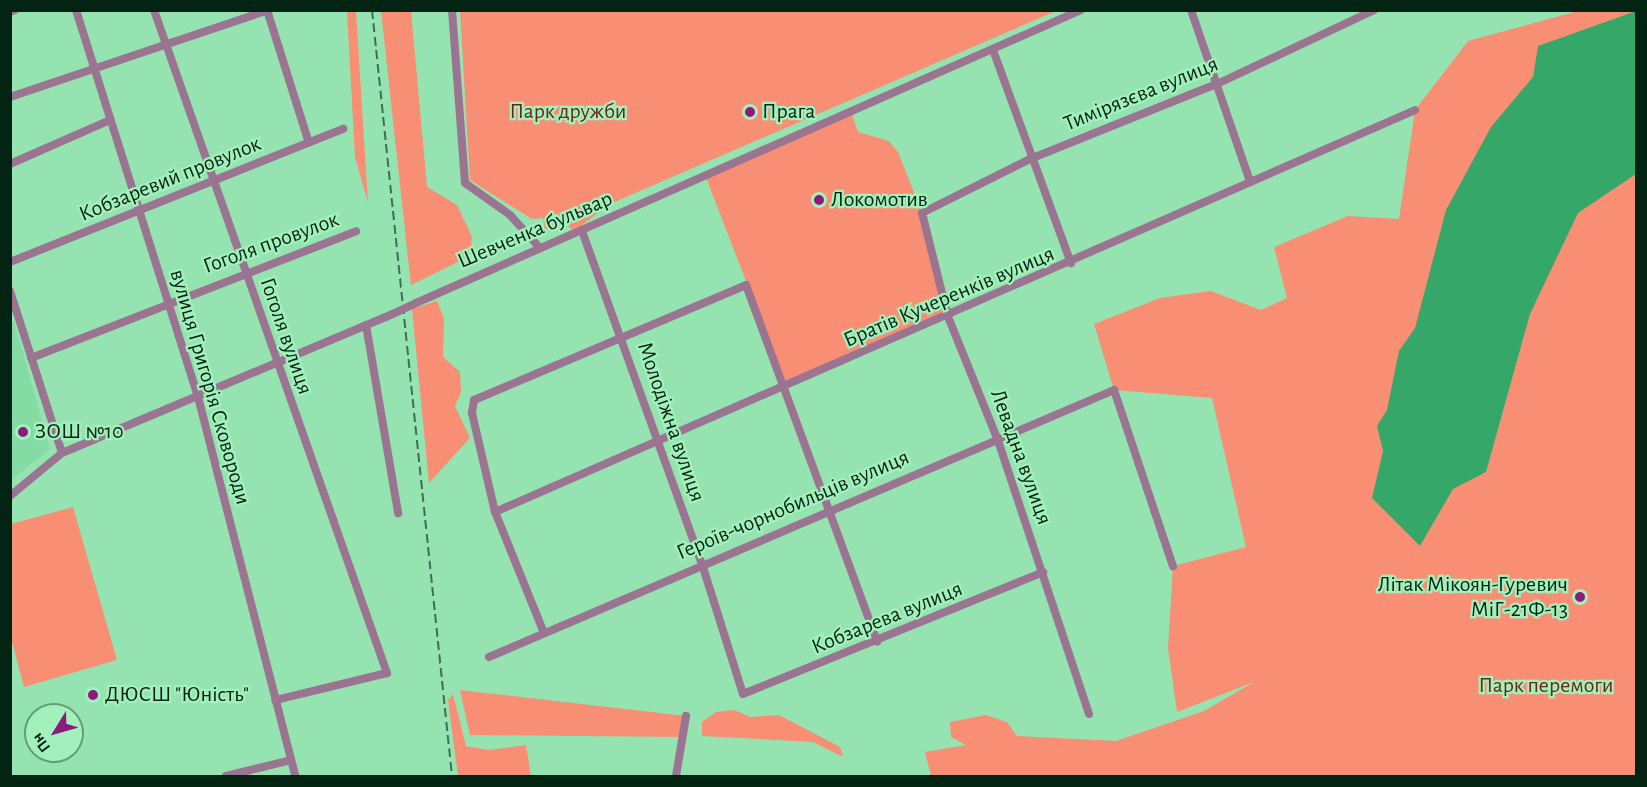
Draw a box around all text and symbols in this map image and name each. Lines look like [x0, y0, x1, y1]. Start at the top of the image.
street label: Тимірязєва вулиця [1060, 51, 1222, 137]
park label: Парк дружби [510, 99, 626, 125]
place label: Прага [762, 99, 815, 125]
marker: Прага [743, 105, 757, 119]
street label: Кобзаревий провулок [75, 130, 265, 228]
street label: Шевченка бульвар [454, 185, 616, 275]
place label: Локомотив [831, 187, 928, 213]
marker: Локомотив [812, 193, 826, 207]
street label: Гоголя провулок [200, 206, 342, 280]
street label: Братів Кучеренків вулиця [840, 241, 1058, 353]
street label: вулиця Григорія Сковороди [164, 266, 256, 508]
street label: Гоголя вулиця [254, 274, 318, 398]
street label: Молодіжна вулиця [631, 339, 711, 505]
street label: Левадна вулиця [984, 386, 1058, 528]
place label: ЗОШ №10 [35, 419, 124, 445]
marker: ЗОШ №10 [16, 425, 30, 439]
street label: Героїв-чорнобильців вулиця [673, 444, 913, 566]
place label: Літак Мікоян-Гуревич МiГ-21Ф-13 [1378, 571, 1568, 622]
street label: Кобзарева вулиця [808, 576, 966, 660]
marker: Літак Мікоян-Гуревич МiГ-21Ф-13 [1573, 590, 1587, 604]
park label: Парк перемоги [1479, 673, 1613, 699]
place label: ДЮСШ "Юність" [105, 682, 249, 708]
marker: ДЮСШ "Юність" [86, 688, 100, 702]
north arrow [24, 703, 84, 763]
text: Пн [29, 730, 53, 755]

